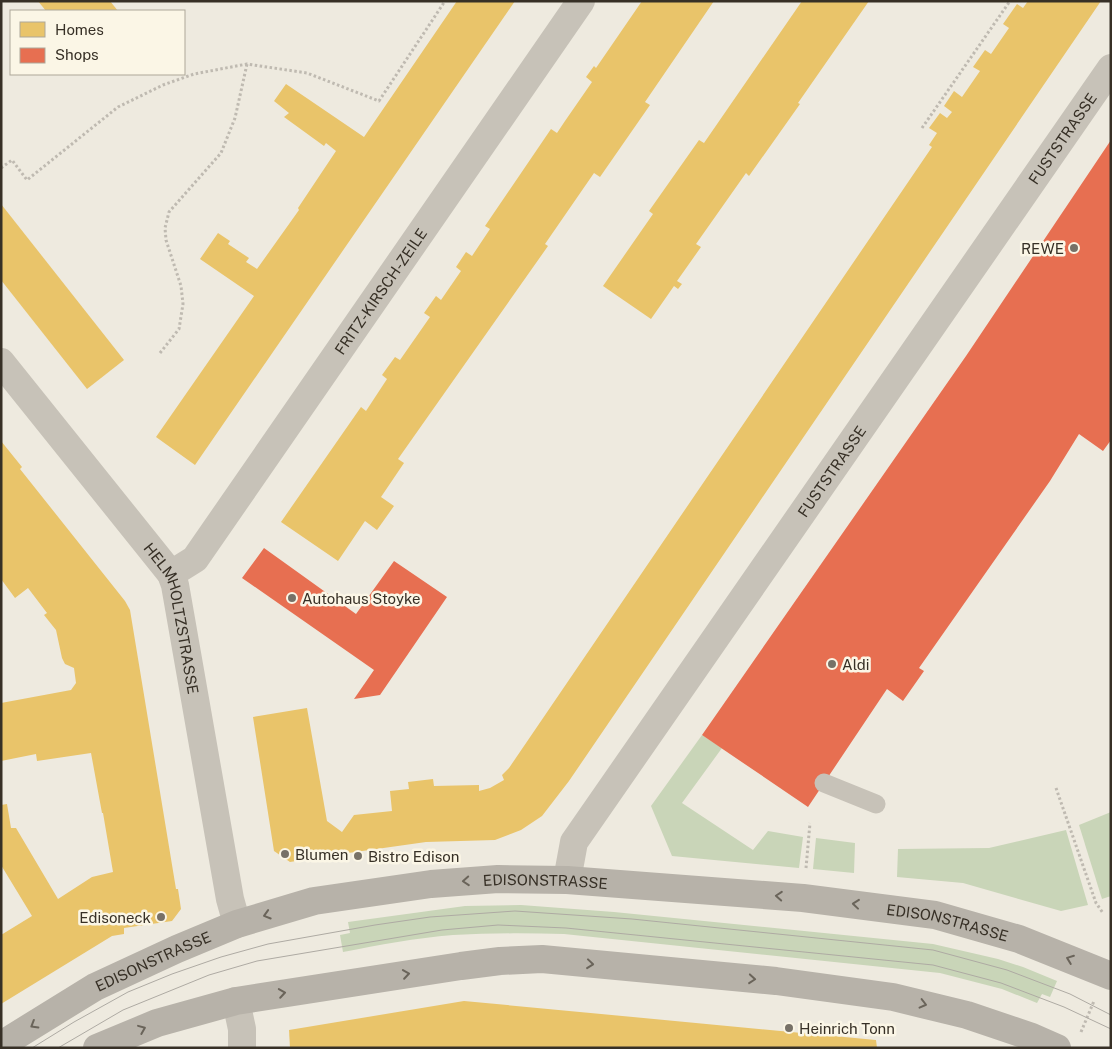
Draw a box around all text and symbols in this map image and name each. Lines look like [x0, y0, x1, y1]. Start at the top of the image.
legend [10, 10, 185, 75]
text: Homes [55, 21, 104, 38]
text: Shops [55, 46, 99, 63]
street label: FUSTSTRASSE [1025, 90, 1100, 187]
street label: FRITZ-KIRSCH-ZEILE [331, 225, 430, 357]
place label: REWE [1021, 240, 1064, 257]
marker: REWE [1068, 242, 1080, 254]
street label: FUSTSTRASSE [794, 422, 869, 520]
street label: HELMHOLTZSTRASSE [141, 539, 202, 695]
place label: Autohaus Stoyke [302, 590, 421, 607]
marker: Autohaus Stoyke [286, 592, 298, 604]
place label: Aldi [842, 656, 870, 673]
marker: Aldi [826, 658, 838, 670]
place label: Blumen [295, 846, 348, 863]
marker: Blumen [279, 848, 291, 860]
place label: Bistro Edison [368, 848, 460, 865]
marker: Bistro Edison [352, 850, 364, 862]
street label: EDISONSTRASSE [482, 870, 608, 892]
one-way arrow [462, 875, 470, 886]
one-way arrow [774, 891, 782, 902]
one-way arrow [851, 899, 859, 910]
street label: EDISONSTRASSE [885, 900, 1011, 944]
place label: Edisoneck [79, 909, 151, 926]
one-way arrow [264, 910, 272, 920]
marker: Edisoneck [155, 911, 167, 923]
street label: EDISONSTRASSE [92, 927, 213, 994]
one-way arrow [1066, 955, 1075, 965]
one-way arrow [587, 958, 595, 969]
one-way arrow [402, 969, 410, 979]
one-way arrow [748, 973, 756, 984]
one-way arrow [278, 988, 287, 998]
one-way arrow [918, 998, 927, 1009]
one-way arrow [30, 1019, 39, 1029]
place label: Heinrich Tonn [799, 1020, 895, 1037]
marker: Heinrich Tonn [783, 1022, 795, 1034]
one-way arrow [137, 1025, 146, 1035]

